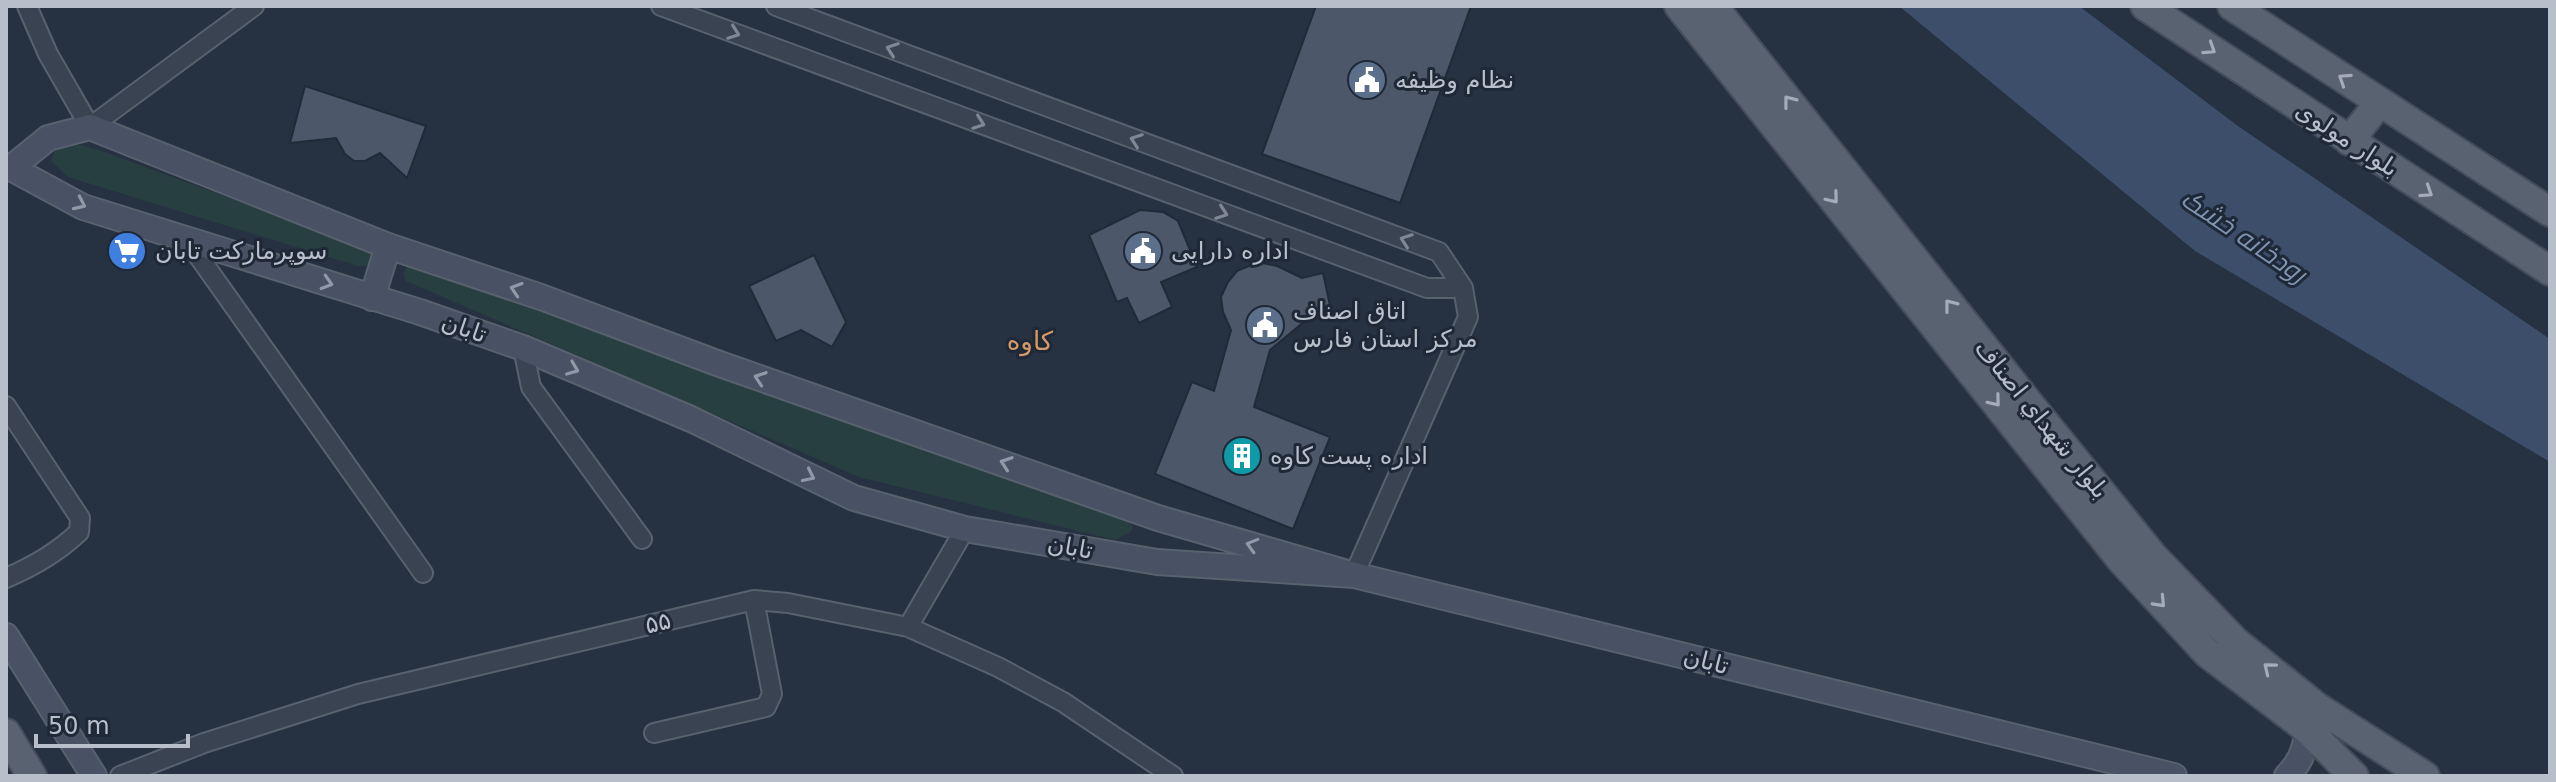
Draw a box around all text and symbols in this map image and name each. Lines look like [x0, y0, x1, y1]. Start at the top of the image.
one-way arrow [727, 23, 741, 40]
one-way arrow [2201, 39, 2216, 54]
one-way arrow [886, 42, 900, 59]
public building icon: نظام وظیفه [1346, 59, 1388, 101]
place label: نظام وظیفه [1395, 66, 1514, 94]
one-way arrow [2338, 73, 2352, 88]
street label: بلوار مولوی [2290, 95, 2404, 183]
one-way arrow [1784, 96, 1799, 110]
one-way arrow [971, 113, 985, 129]
one-way arrow [1130, 133, 1144, 149]
one-way arrow [2419, 182, 2433, 197]
water label: رودخانه خشک [2176, 183, 2314, 290]
one-way arrow [1823, 189, 1837, 204]
one-way arrow [71, 194, 86, 210]
one-way arrow [1215, 203, 1229, 219]
supermarket icon: سوپرمارکت تابان [106, 230, 148, 272]
public building icon: اداره دارایی [1122, 230, 1164, 272]
one-way arrow [1400, 233, 1414, 250]
place label: سوپرمارکت تابان [155, 237, 327, 265]
place label: اداره دارایی [1171, 237, 1289, 265]
one-way arrow [319, 274, 333, 290]
one-way arrow [509, 282, 523, 298]
place label: اتاق اصناف مرکز استان فارس [1293, 297, 1478, 353]
one-way arrow [1946, 299, 1960, 314]
public building icon: اتاق اصناف مرکز استان فارس [1244, 304, 1286, 346]
street label: تابان [438, 307, 490, 349]
district label: کاوه [1007, 326, 1054, 357]
street label: بلوار شهداي اصناف [1969, 334, 2115, 504]
one-way arrow [564, 359, 579, 375]
one-way arrow [754, 371, 768, 387]
one-way arrow [1985, 392, 1999, 407]
building icon: اداره پست کاوه [1221, 435, 1263, 477]
place label: اداره پست کاوه [1270, 442, 1428, 470]
one-way arrow [999, 456, 1013, 473]
one-way arrow [801, 467, 815, 483]
street label: تابان [1045, 529, 1095, 565]
one-way arrow [1246, 538, 1260, 554]
one-way arrow [2150, 593, 2165, 607]
street label: ۵۵ [642, 606, 674, 640]
street label: تابان [1680, 642, 1732, 680]
one-way arrow [2263, 664, 2278, 678]
scale bar [36, 698, 188, 748]
text: 50 m [48, 712, 110, 740]

